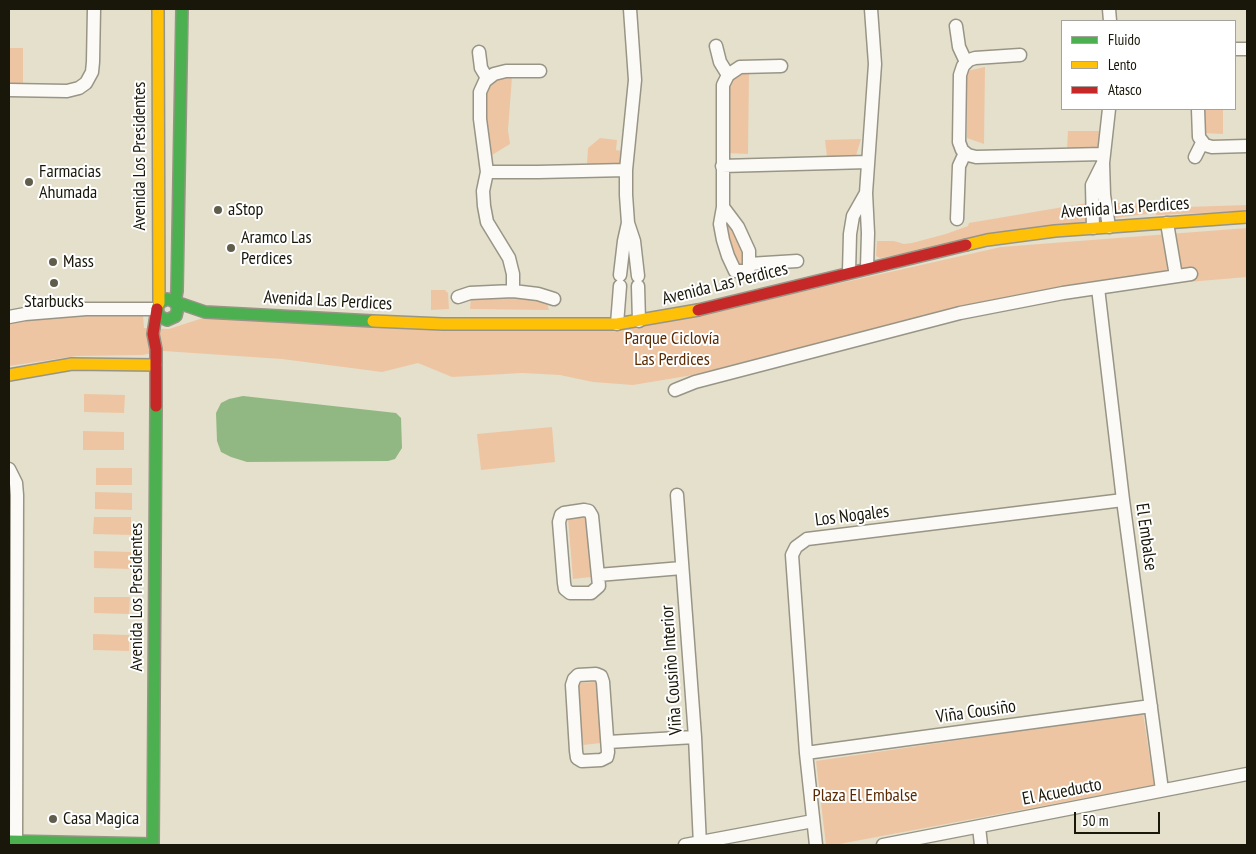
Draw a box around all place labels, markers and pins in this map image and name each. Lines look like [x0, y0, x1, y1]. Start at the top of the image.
place label: Farmacias Ahumada [39, 161, 101, 203]
marker: Farmacias Ahumada [23, 176, 35, 188]
place label: aStop [228, 199, 263, 221]
marker: aStop [212, 204, 224, 216]
place label: Aramco Las Perdices [241, 227, 312, 270]
marker: Aramco Las Perdices [225, 242, 237, 254]
place label: Mass [63, 251, 94, 273]
marker: Mass [47, 256, 59, 268]
marker: Starbucks [48, 277, 60, 289]
place label: Starbucks [24, 291, 84, 313]
place label: Casa Magica [63, 808, 139, 830]
marker: Casa Magica [47, 813, 59, 825]

